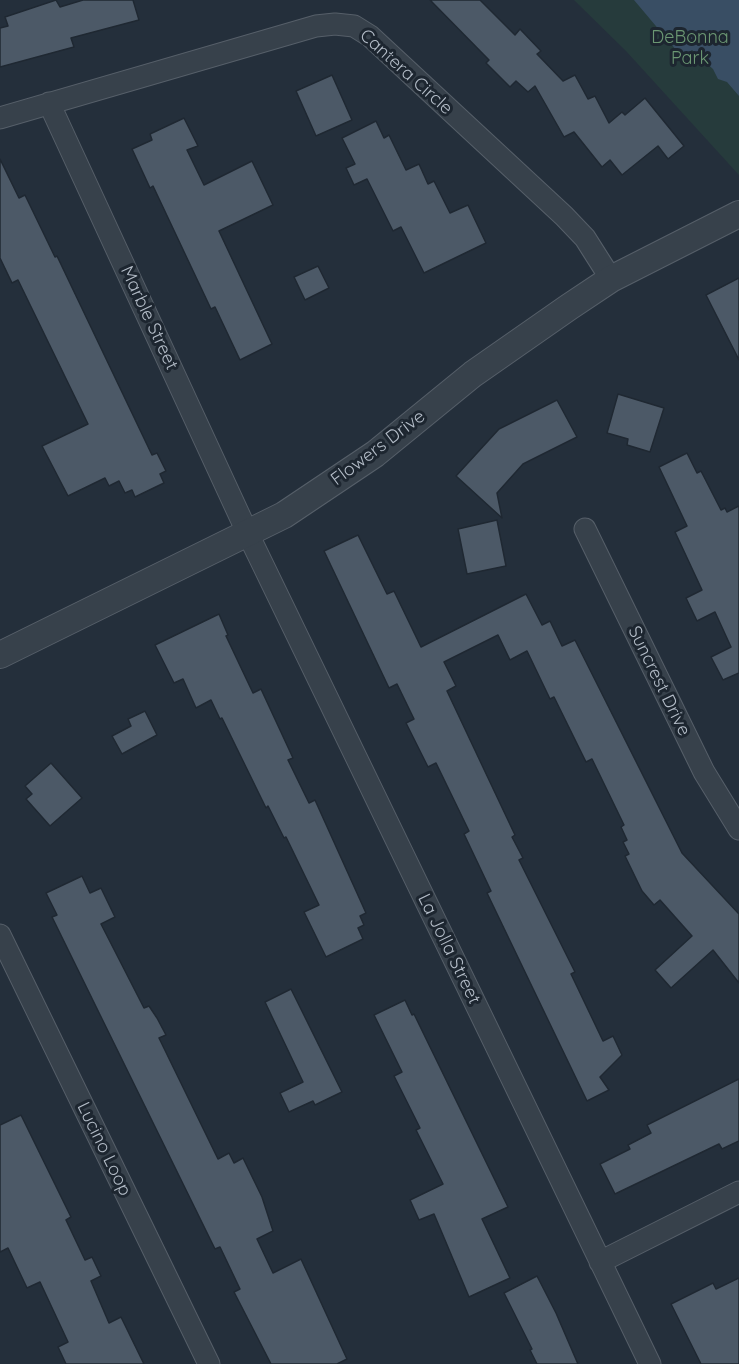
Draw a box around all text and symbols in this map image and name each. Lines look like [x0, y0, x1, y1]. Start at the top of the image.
street label: Cantera Circle [355, 25, 457, 119]
park label: DeBonna Park [651, 27, 729, 70]
street label: Marble Street [116, 263, 182, 373]
street label: Flowers Drive [327, 406, 429, 490]
street label: Suncrest Drive [623, 623, 695, 739]
street label: La Jolla Street [413, 890, 485, 1008]
street label: Lucino Loop [72, 1099, 136, 1199]

